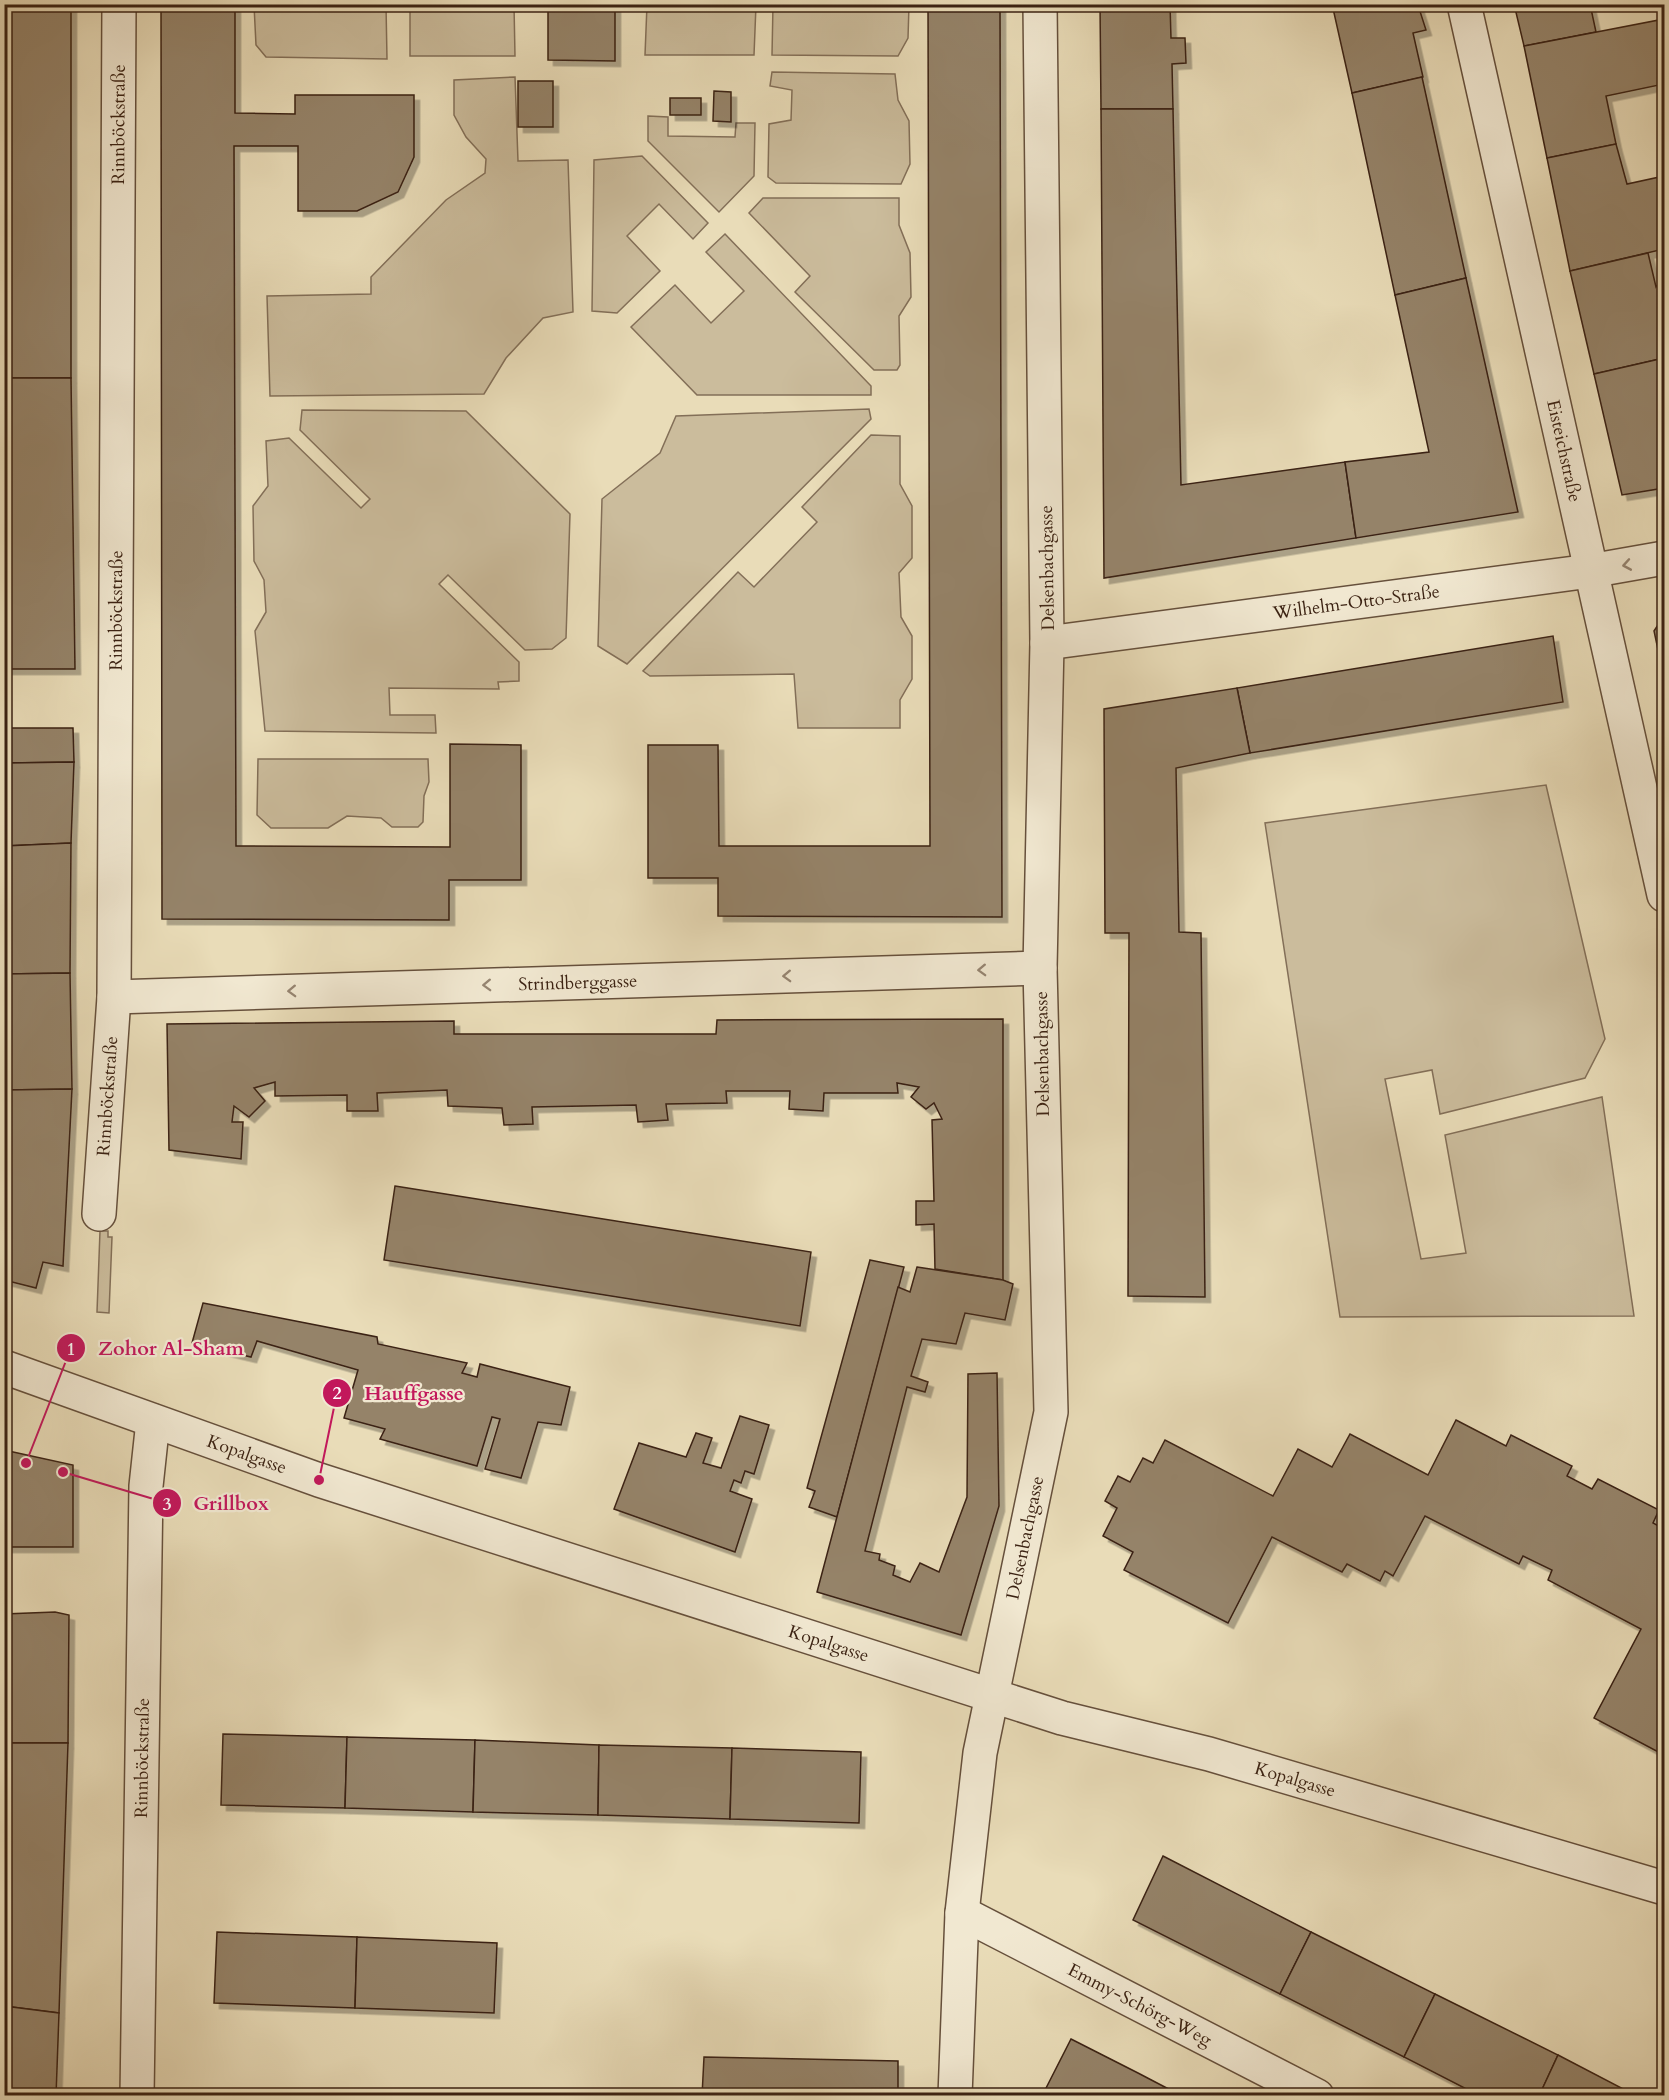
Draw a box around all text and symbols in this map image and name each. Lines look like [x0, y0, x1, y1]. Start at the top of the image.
street label: Rinnböckstraße [106, 64, 132, 185]
street label: Eisteichstraße [1540, 397, 1587, 505]
street label: Delsenbachgasse [1034, 505, 1061, 631]
street label: Rinnböckstraße [104, 550, 129, 671]
one-way arrow [1623, 558, 1632, 570]
street label: Wilhelm-Otto-Straße [1270, 579, 1441, 626]
one-way arrow [977, 963, 986, 976]
street label: Strindberggasse [518, 969, 638, 997]
one-way arrow [782, 970, 791, 982]
one-way arrow [482, 979, 491, 992]
one-way arrow [288, 985, 297, 998]
street label: Delsenbachgasse [1029, 991, 1056, 1117]
street label: Rinnböckstraße [91, 1035, 124, 1157]
callout: Zohor Al-Sham [56, 1329, 256, 1367]
text: Zohor Al-Sham [98, 1335, 245, 1362]
text: 1 [66, 1337, 76, 1362]
callout: Hauffgasse [322, 1374, 475, 1412]
text: Hauffgasse [364, 1380, 464, 1407]
text: 2 [332, 1381, 342, 1406]
street label: Kopalgasse [203, 1429, 290, 1480]
street label: Delsenbachgasse [1000, 1474, 1050, 1602]
callout: Grillbox [152, 1484, 281, 1522]
text: Grillbox [193, 1490, 269, 1517]
text: 3 [162, 1492, 172, 1517]
street label: Kopalgasse [785, 1619, 872, 1668]
street label: Rinnböckstraße [129, 1698, 156, 1818]
street label: Kopalgasse [1252, 1756, 1338, 1804]
street label: Emmy-Schörg-Weg [1063, 1958, 1217, 2053]

